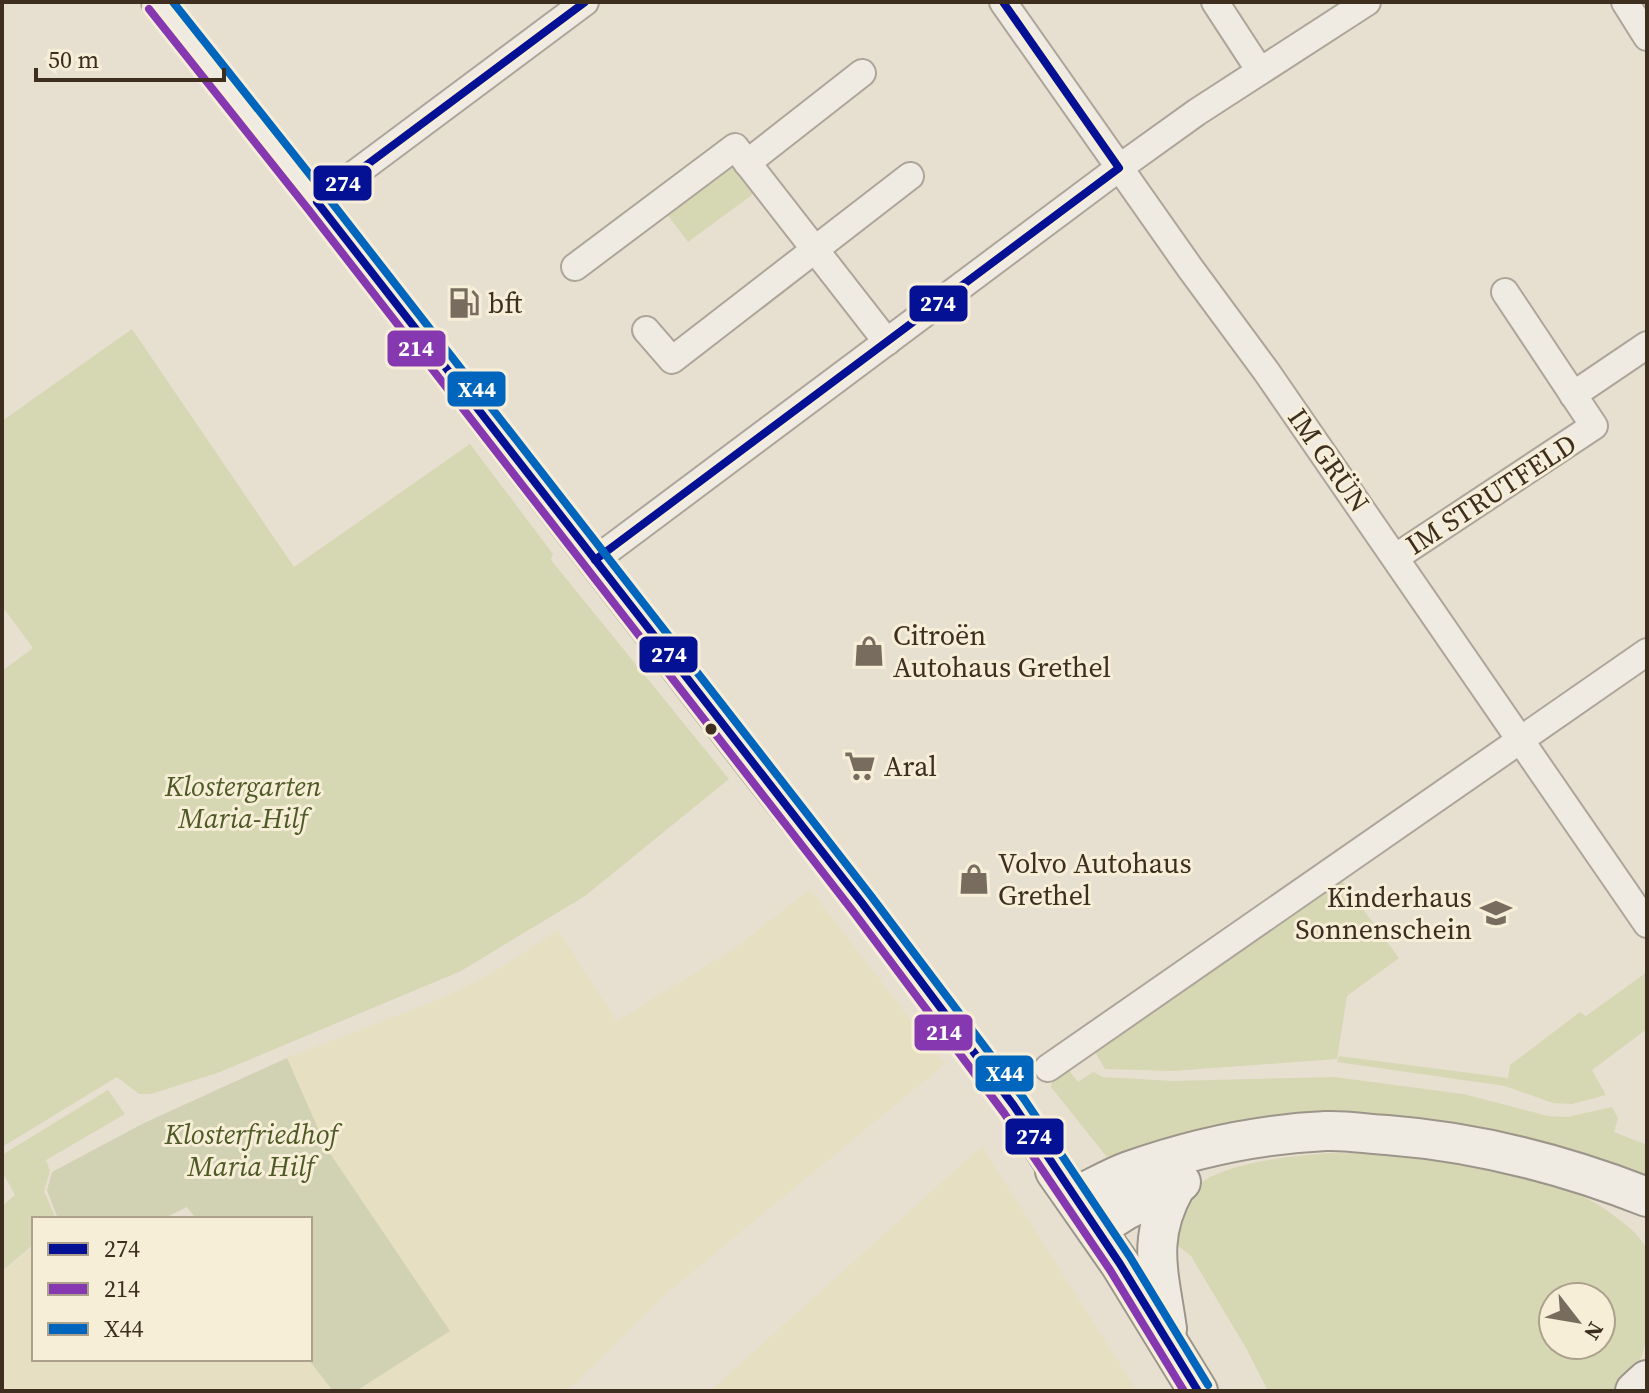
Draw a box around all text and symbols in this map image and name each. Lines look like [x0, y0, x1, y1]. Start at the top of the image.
scale bar [36, 32, 224, 82]
text: 50 m [48, 43, 99, 76]
line badge: 274 [312, 164, 373, 202]
text: 274 [325, 168, 361, 198]
place label: bft [488, 284, 522, 322]
line badge: 274 [908, 284, 969, 323]
fuel station icon: bft [447, 286, 481, 320]
text: 274 [920, 288, 956, 318]
line badge: 214 [386, 329, 447, 368]
text: 214 [398, 333, 434, 363]
line badge: X44 [446, 370, 507, 408]
text: X44 [458, 374, 496, 404]
street label: IM GRÜN [1279, 400, 1379, 520]
street label: IM STRUTFELD [1398, 425, 1584, 563]
place label: Citroën Autohaus Grethel [893, 616, 1111, 686]
shop icon: Citroën Autohaus Grethel [852, 634, 886, 668]
line badge: 274 [638, 635, 699, 674]
text: 274 [651, 639, 687, 669]
unlabelled marker [703, 721, 719, 737]
place label: Aral [884, 747, 937, 785]
supermarket icon: Aral [843, 749, 877, 783]
park label: Klostergarten Maria-Hilf [164, 767, 322, 837]
place label: Volvo Autohaus Grethel [998, 844, 1192, 914]
shop icon: Volvo Autohaus Grethel [957, 862, 991, 896]
place label: Kinderhaus Sonnenschein [1295, 878, 1472, 948]
school or university icon: Kinderhaus Sonnenschein [1479, 896, 1513, 930]
line badge: 214 [913, 1013, 974, 1052]
text: 214 [926, 1017, 962, 1047]
line badge: X44 [974, 1054, 1035, 1093]
text: X44 [986, 1058, 1024, 1088]
park label: Klosterfriedhof Maria Hilf [163, 1115, 343, 1185]
line badge: 274 [1004, 1117, 1065, 1156]
text: 274 [1016, 1121, 1052, 1151]
legend [32, 1217, 312, 1361]
text: 274 [104, 1232, 140, 1265]
text: 214 [104, 1272, 140, 1305]
north arrow [1537, 1281, 1617, 1361]
text: X44 [104, 1312, 144, 1345]
text: N [1577, 1317, 1611, 1346]

